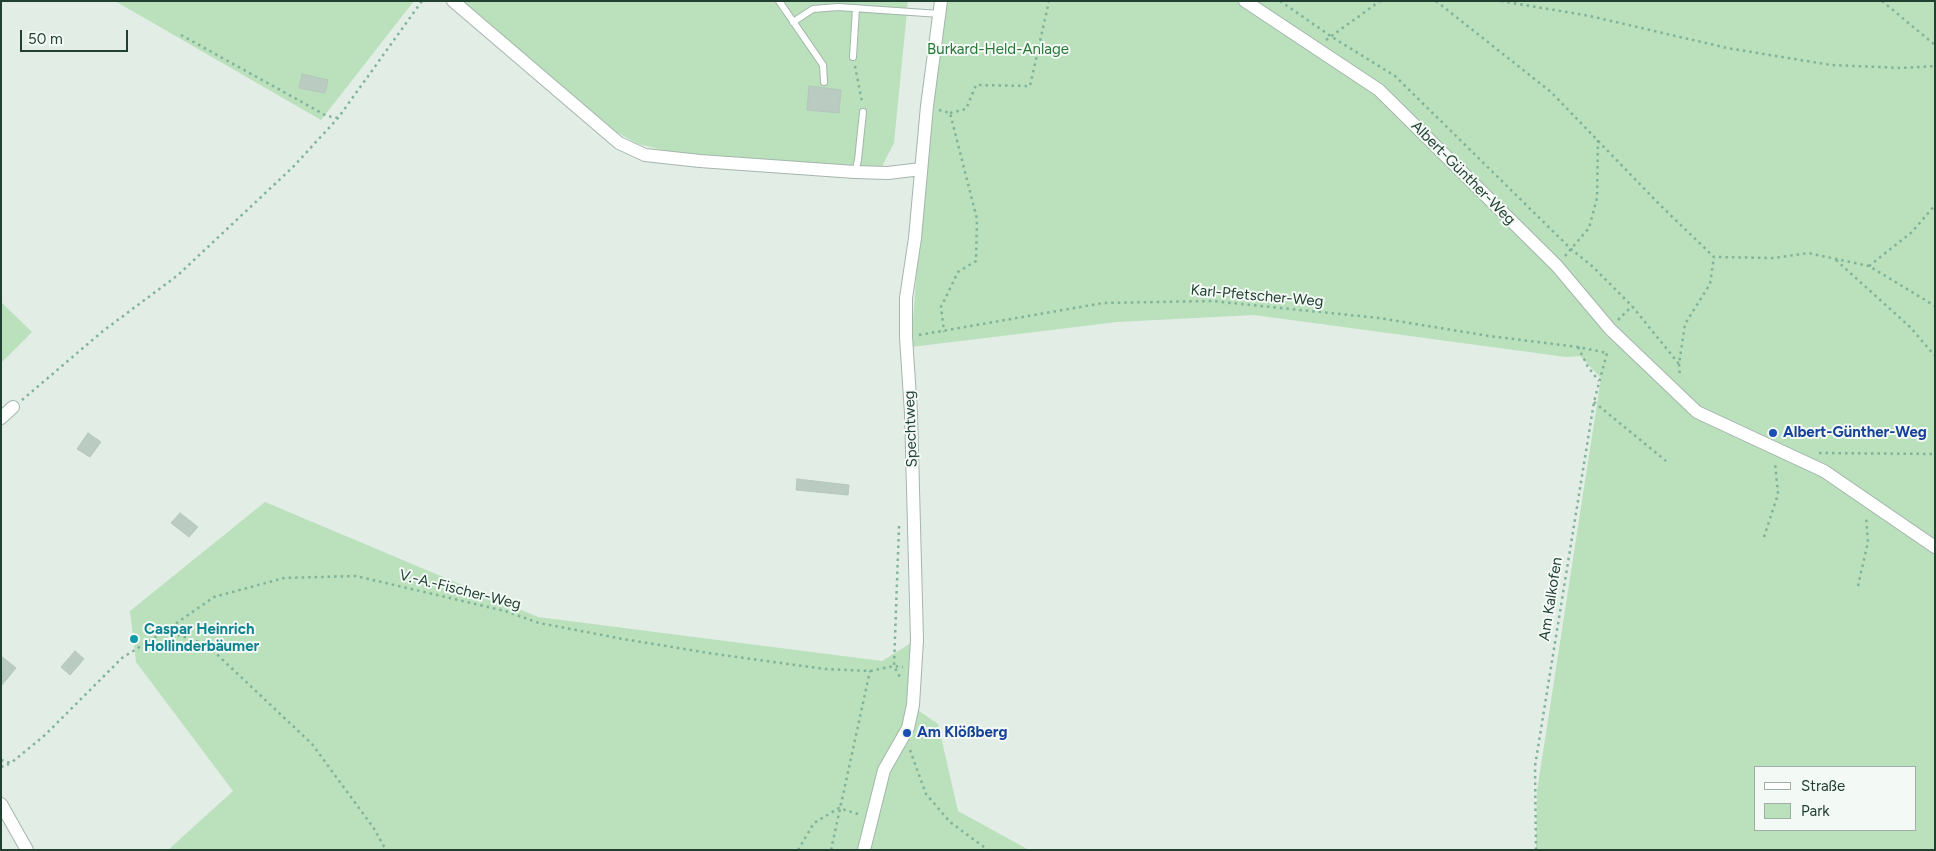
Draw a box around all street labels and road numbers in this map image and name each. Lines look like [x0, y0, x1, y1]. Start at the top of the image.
street label: Albert-Günther-Weg [1407, 117, 1519, 229]
street label: Karl-Pfetscher-Weg [1190, 281, 1324, 311]
street label: Spechtweg [901, 390, 921, 468]
street label: Am Kalkofen [1536, 556, 1566, 642]
street label: V.-A.-Fischer-Weg [397, 566, 523, 614]

